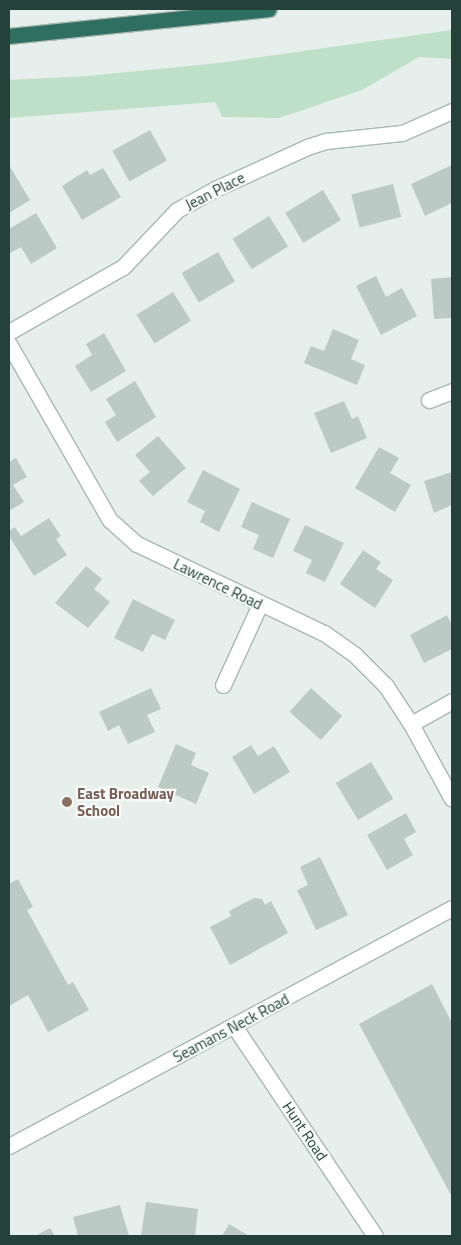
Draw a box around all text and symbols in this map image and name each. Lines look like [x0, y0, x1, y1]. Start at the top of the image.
street label: Jean Place [182, 168, 248, 214]
street label: Lawrence Road [171, 555, 265, 613]
place label: East Broadway School [77, 784, 174, 819]
marker: East Broadway School [61, 796, 73, 808]
street label: Seamans Neck Road [170, 990, 292, 1066]
street label: Hunt Road [279, 1098, 331, 1164]

